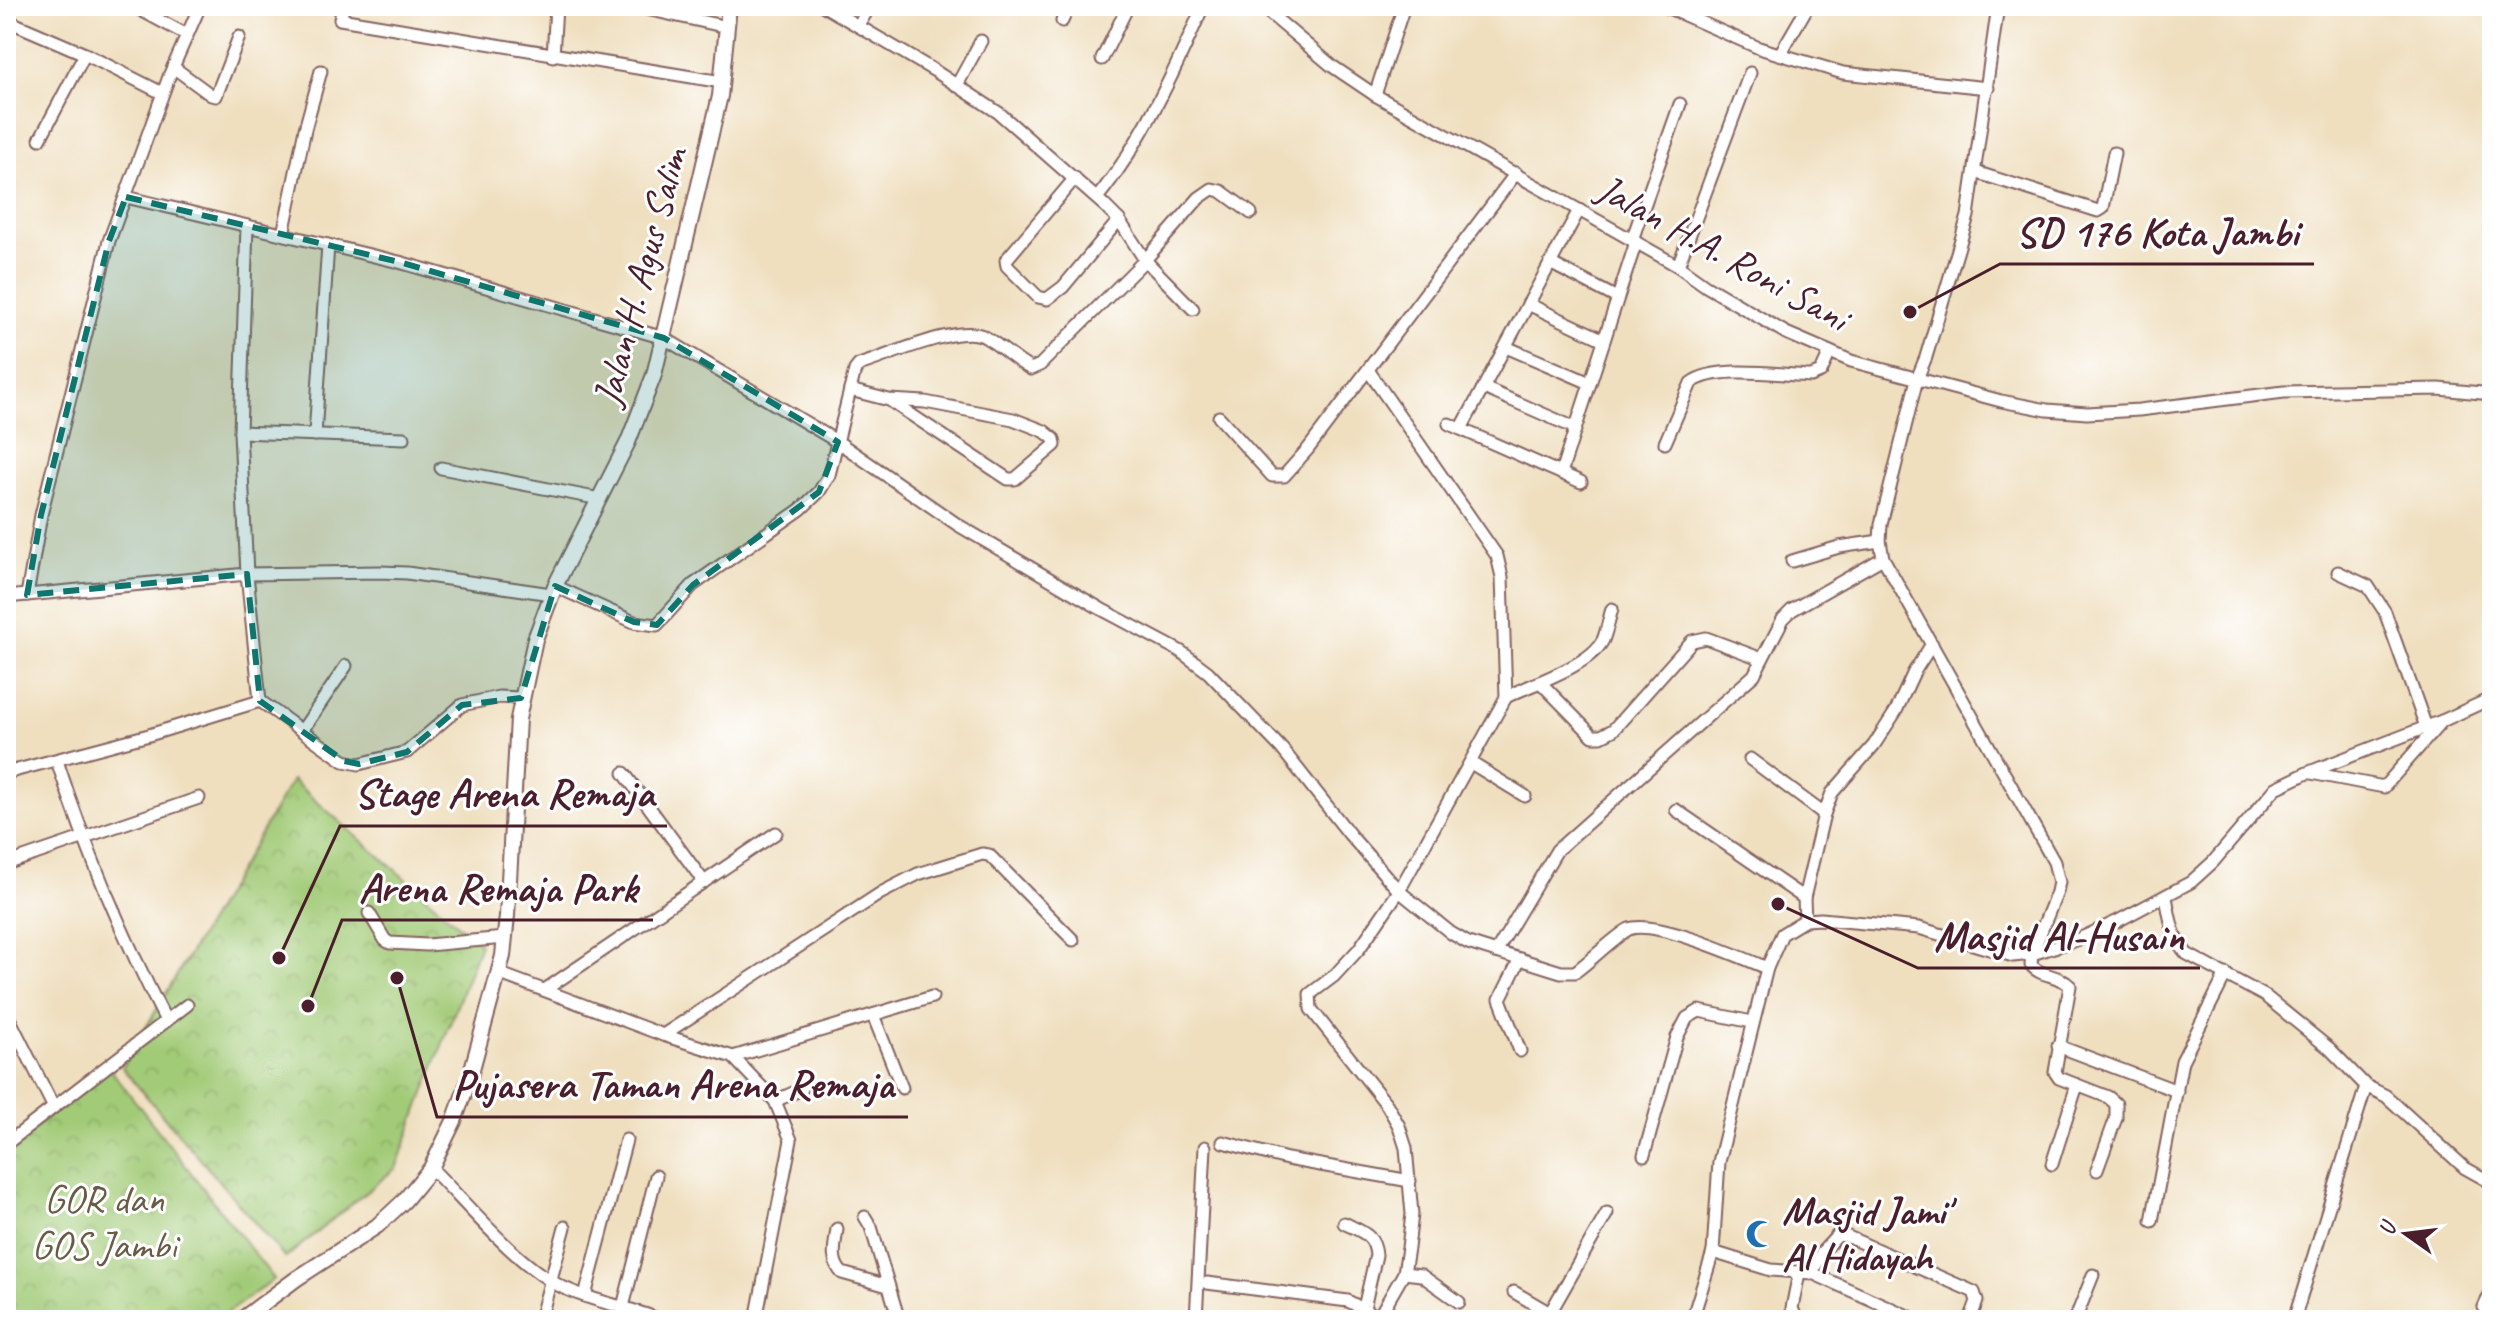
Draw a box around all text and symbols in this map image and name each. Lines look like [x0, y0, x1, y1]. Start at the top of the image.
street label: Jalan H. Agus Salim [581, 139, 699, 413]
street label: Jalan H.A. Roni Sani [1587, 162, 1861, 345]
callout: SD 176 Kota Jambi [2000, 198, 2314, 264]
text: SD 176 Kota Jambi [2015, 206, 2304, 259]
callout: Stage Arena Remaja [340, 760, 667, 826]
text: Stage Arena Remaja [354, 767, 657, 820]
callout: Arena Remaja Park [342, 854, 653, 920]
text: Arena Remaja Park [359, 862, 641, 915]
callout: Masjid Al-Husain [1918, 902, 2200, 968]
text: Masjid Al-Husain [1934, 910, 2185, 963]
callout: Pujasera Taman Arena Remaja [437, 1051, 908, 1117]
text: Pujasera Taman Arena Remaja [452, 1058, 896, 1111]
park label: GOR dan GOS Jambi [31, 1174, 181, 1270]
place label: Masjid Jami' Al Hidayah [1782, 1186, 1958, 1282]
north arrow [2366, 1194, 2446, 1274]
text: U [2373, 1217, 2403, 1238]
mosque icon: Masjid Jami' Al Hidayah [1745, 1219, 1775, 1249]

